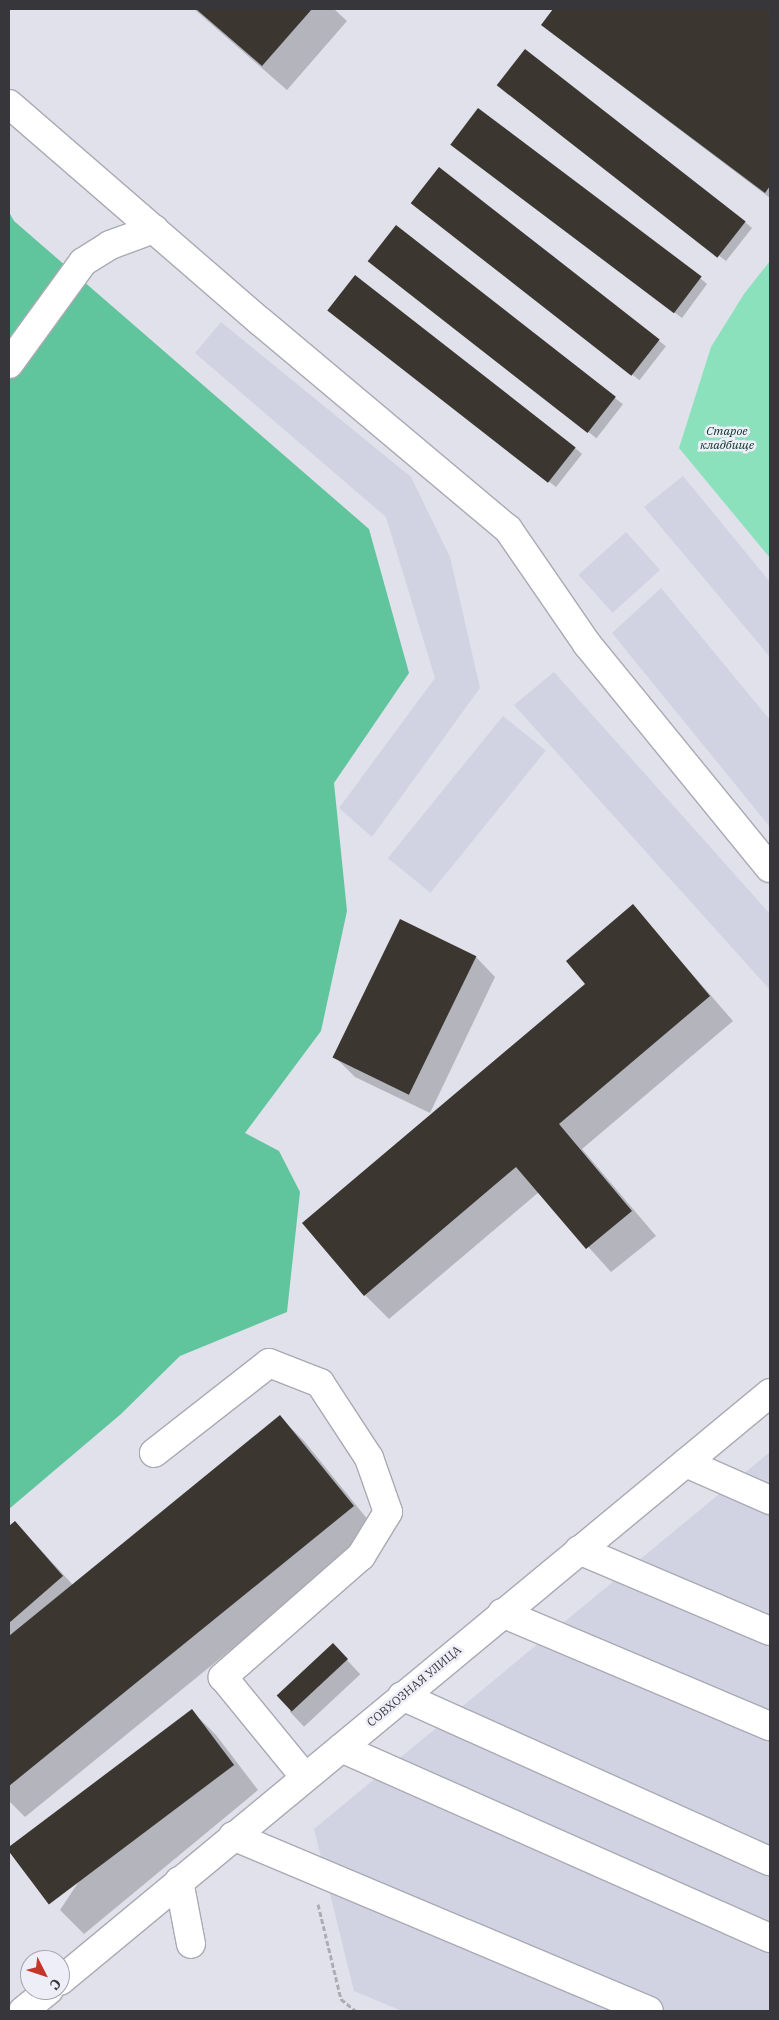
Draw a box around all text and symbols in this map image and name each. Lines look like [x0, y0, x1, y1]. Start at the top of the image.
park label: Старое кладбище [700, 424, 754, 452]
street label: СОВХОЗНАЯ УЛИЦА [364, 1642, 464, 1730]
north arrow [20, 1950, 70, 2000]
text: С [46, 1975, 65, 1994]

